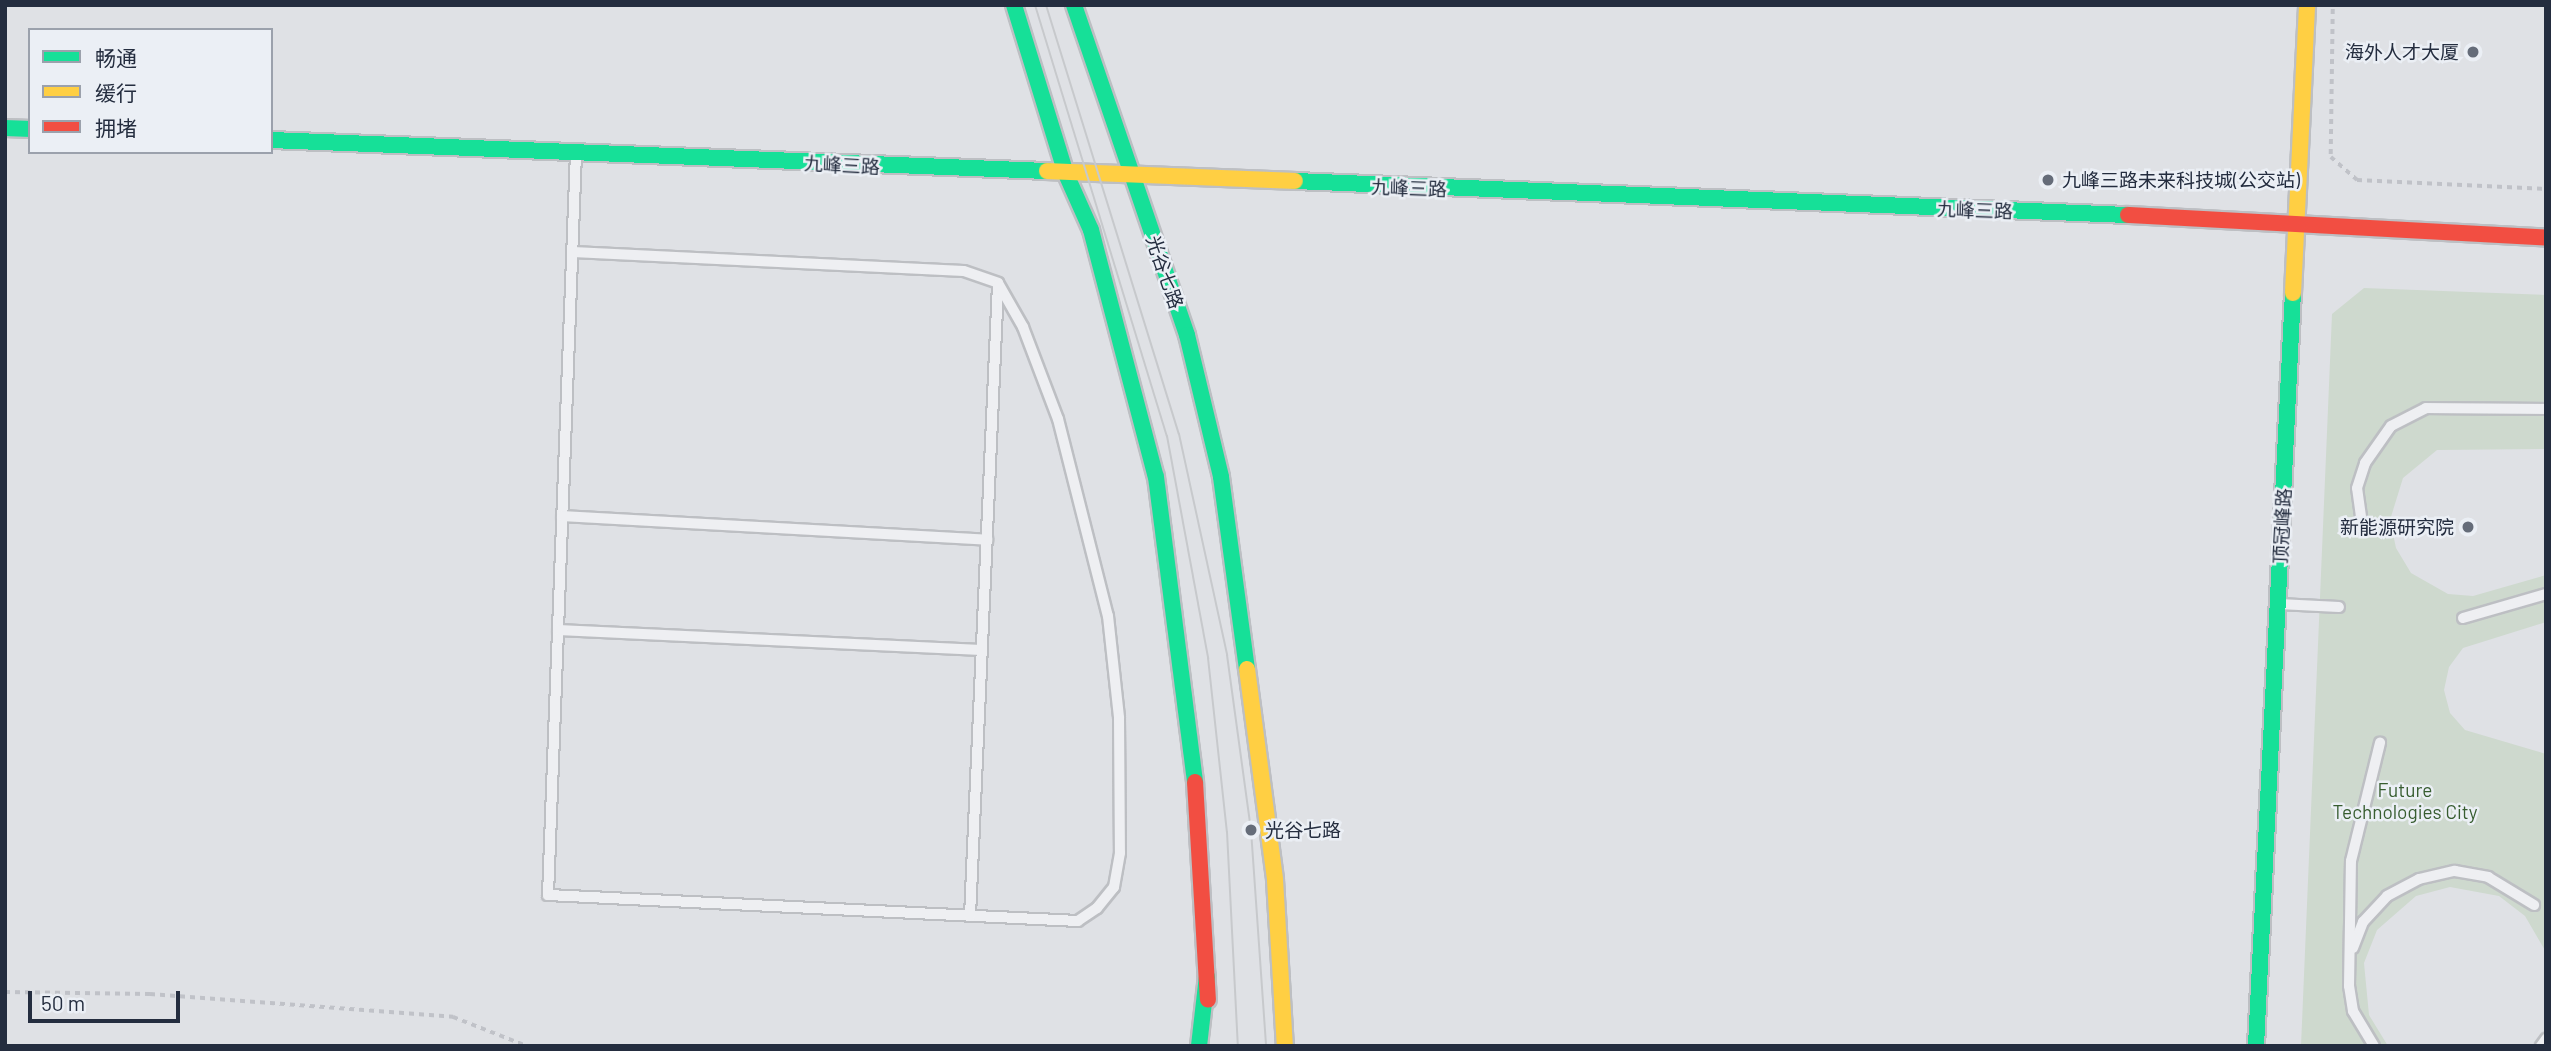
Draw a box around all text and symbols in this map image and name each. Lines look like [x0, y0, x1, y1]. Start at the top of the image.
legend [28, 28, 273, 154]
place label: 海外人才大厦 [2345, 41, 2459, 63]
marker: 海外人才大厦 [2465, 44, 2481, 60]
text: 畅通 [95, 45, 137, 70]
text: 缓行 [95, 80, 137, 105]
text: 拥堵 [95, 115, 137, 140]
street label: 九峰三路 [803, 152, 881, 178]
place label: 九峰三路未来科技城(公交站) [2062, 169, 2300, 191]
marker: 九峰三路未来科技城(公交站) [2040, 172, 2056, 188]
street label: 九峰三路 [1371, 175, 1447, 201]
street label: 九峰三路 [1937, 197, 2013, 223]
street label: 光谷七路 [1142, 232, 1188, 312]
street label: 顶冠峰路 [2269, 487, 2295, 565]
place label: 新能源研究院 [2340, 516, 2454, 538]
marker: 新能源研究院 [2460, 519, 2476, 535]
park label: Future Technologies City [2333, 779, 2477, 823]
place label: 光谷七路 [1265, 819, 1341, 841]
marker: 光谷七路 [1243, 822, 1259, 838]
scale bar [32, 978, 184, 1022]
text: 50 m [41, 990, 85, 1015]

